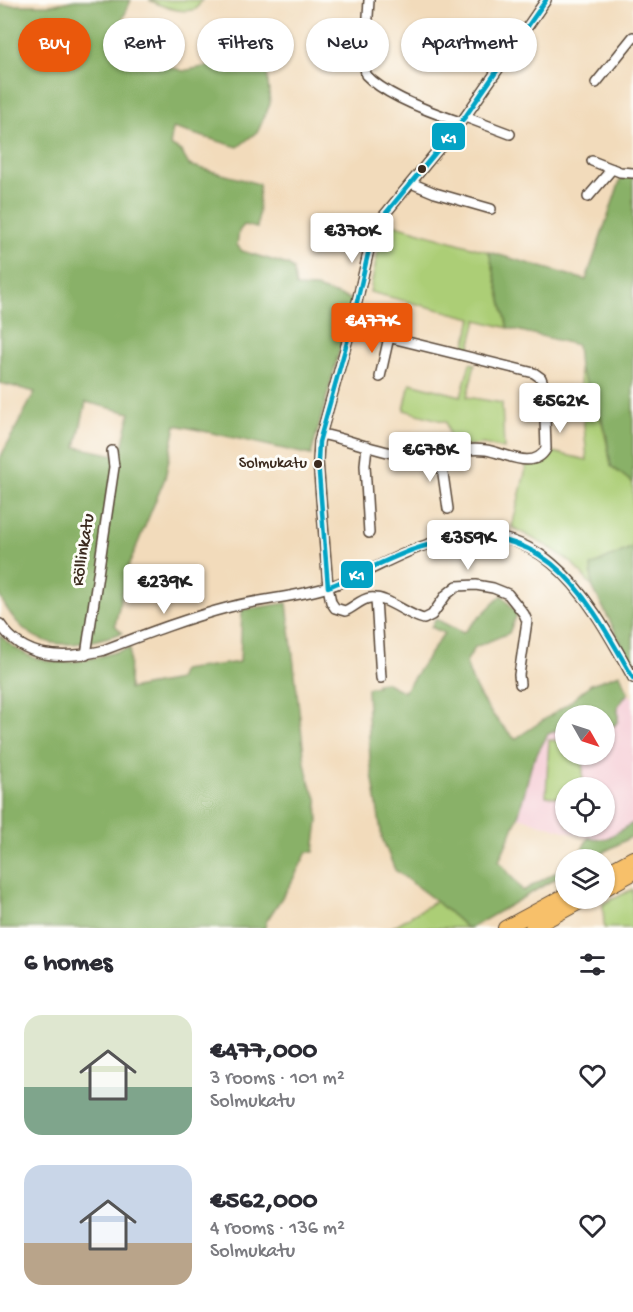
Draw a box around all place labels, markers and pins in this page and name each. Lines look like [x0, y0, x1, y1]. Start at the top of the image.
unlabelled marker [416, 163, 428, 175]
pin: €370K [310, 213, 394, 264]
pin: €477K [330, 303, 414, 354]
pin: €562K [518, 383, 602, 434]
pin: €678K [388, 432, 472, 483]
place label: Solmukatu [239, 455, 307, 474]
marker: Solmukatu [312, 458, 324, 470]
pin: €359K [426, 520, 510, 571]
pin: €239K [122, 564, 206, 615]

